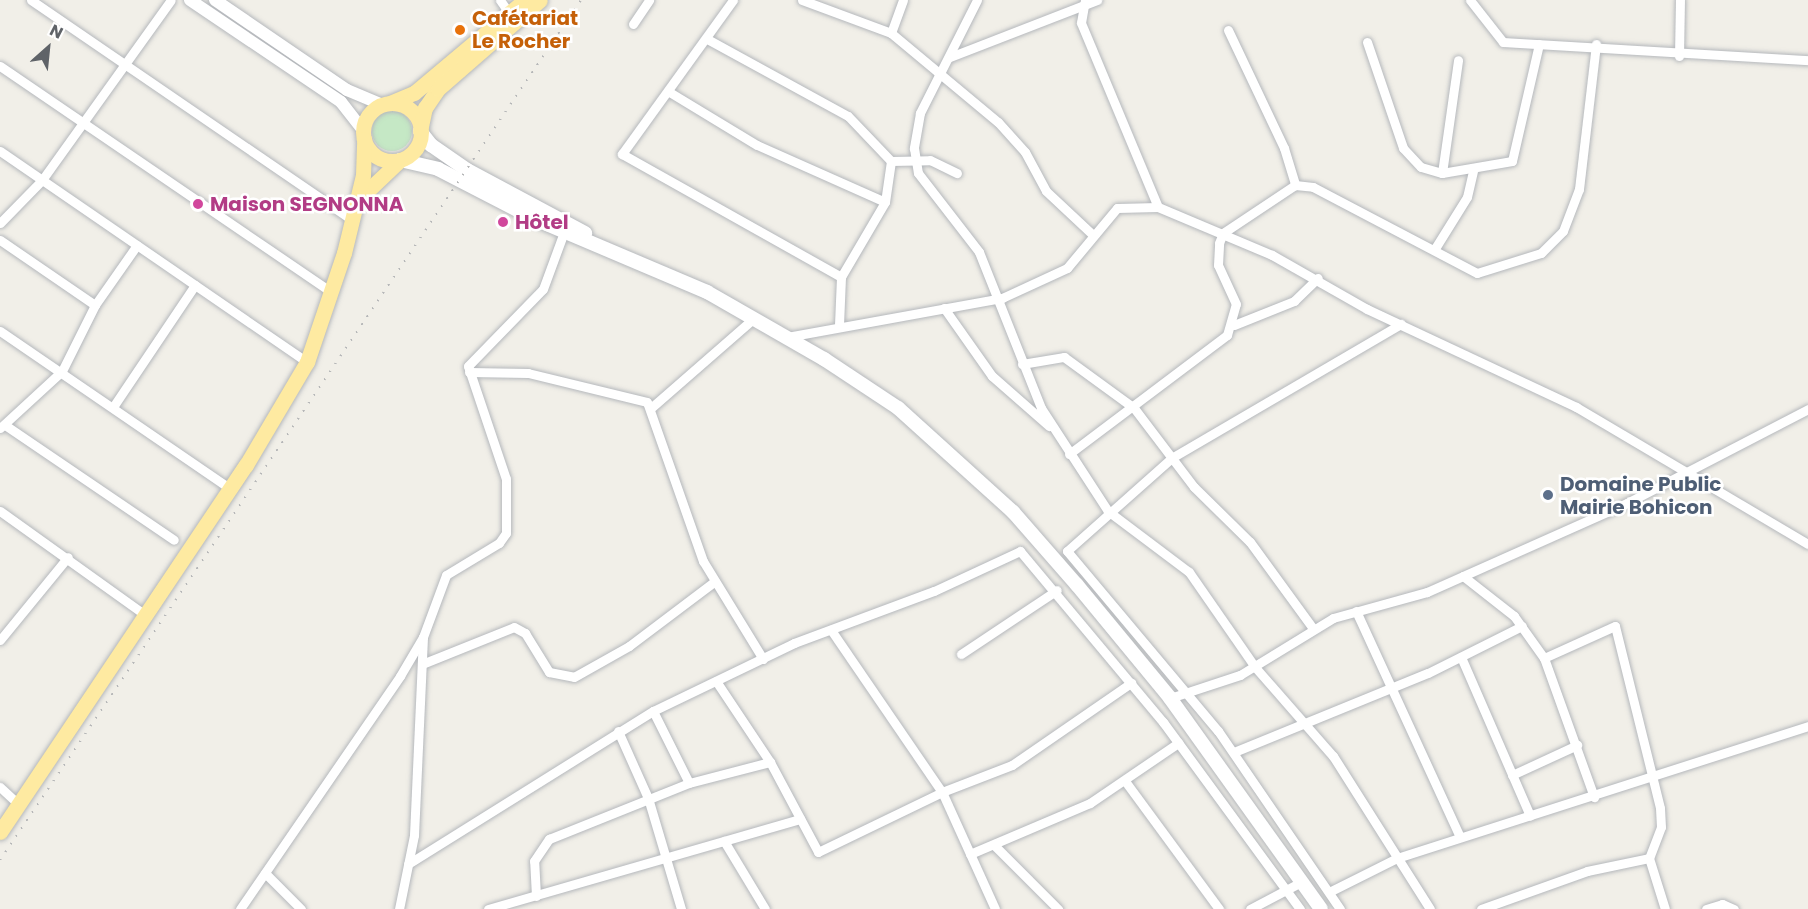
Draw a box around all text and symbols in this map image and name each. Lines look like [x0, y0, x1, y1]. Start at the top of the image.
place label: Cafétariat Le Rocher [472, 6, 578, 53]
north arrow [18, 18, 78, 78]
text: N [46, 19, 67, 44]
marker: Cafétariat Le Rocher [453, 23, 467, 37]
place label: Maison SEGNONNA [210, 192, 403, 216]
marker: Maison SEGNONNA [191, 197, 205, 211]
place label: Hôtel [515, 210, 569, 234]
marker: Hôtel [496, 215, 510, 229]
place label: Domaine Public Mairie Bohicon [1560, 472, 1721, 519]
marker: Domaine Public Mairie Bohicon [1541, 488, 1555, 502]

